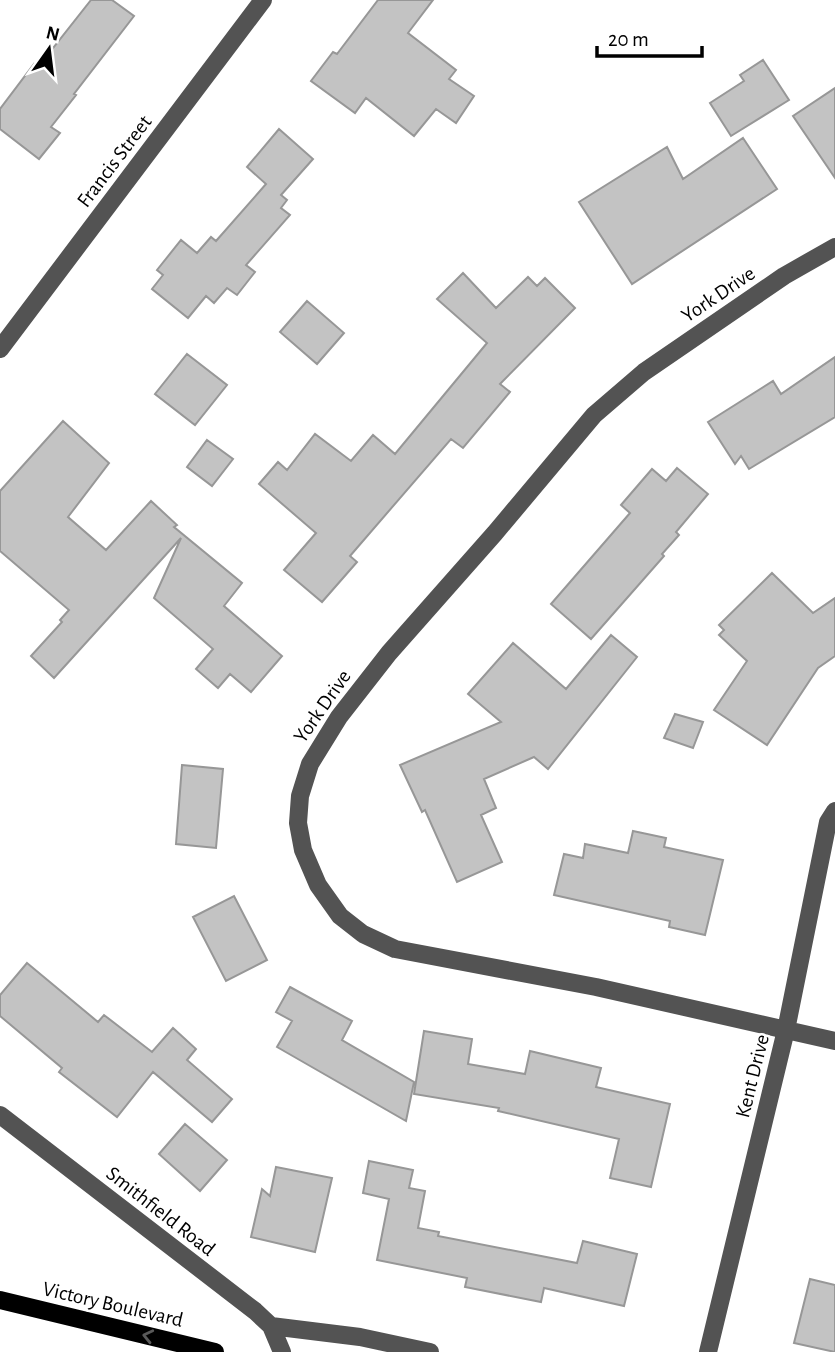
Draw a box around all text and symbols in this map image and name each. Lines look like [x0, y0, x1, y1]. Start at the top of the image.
north arrow [14, 14, 84, 84]
scale bar [597, 14, 702, 58]
text: N [44, 23, 61, 45]
text: 20 m [608, 29, 649, 50]
street label: Francis Street [73, 111, 156, 211]
street label: York Drive [678, 262, 759, 326]
street label: York Drive [290, 666, 355, 746]
street label: Kent Drive [732, 1032, 773, 1120]
street label: Smithfield Road [102, 1163, 219, 1260]
street label: Victory Boulevard [41, 1278, 185, 1331]
one-way arrow [142, 1330, 154, 1344]

